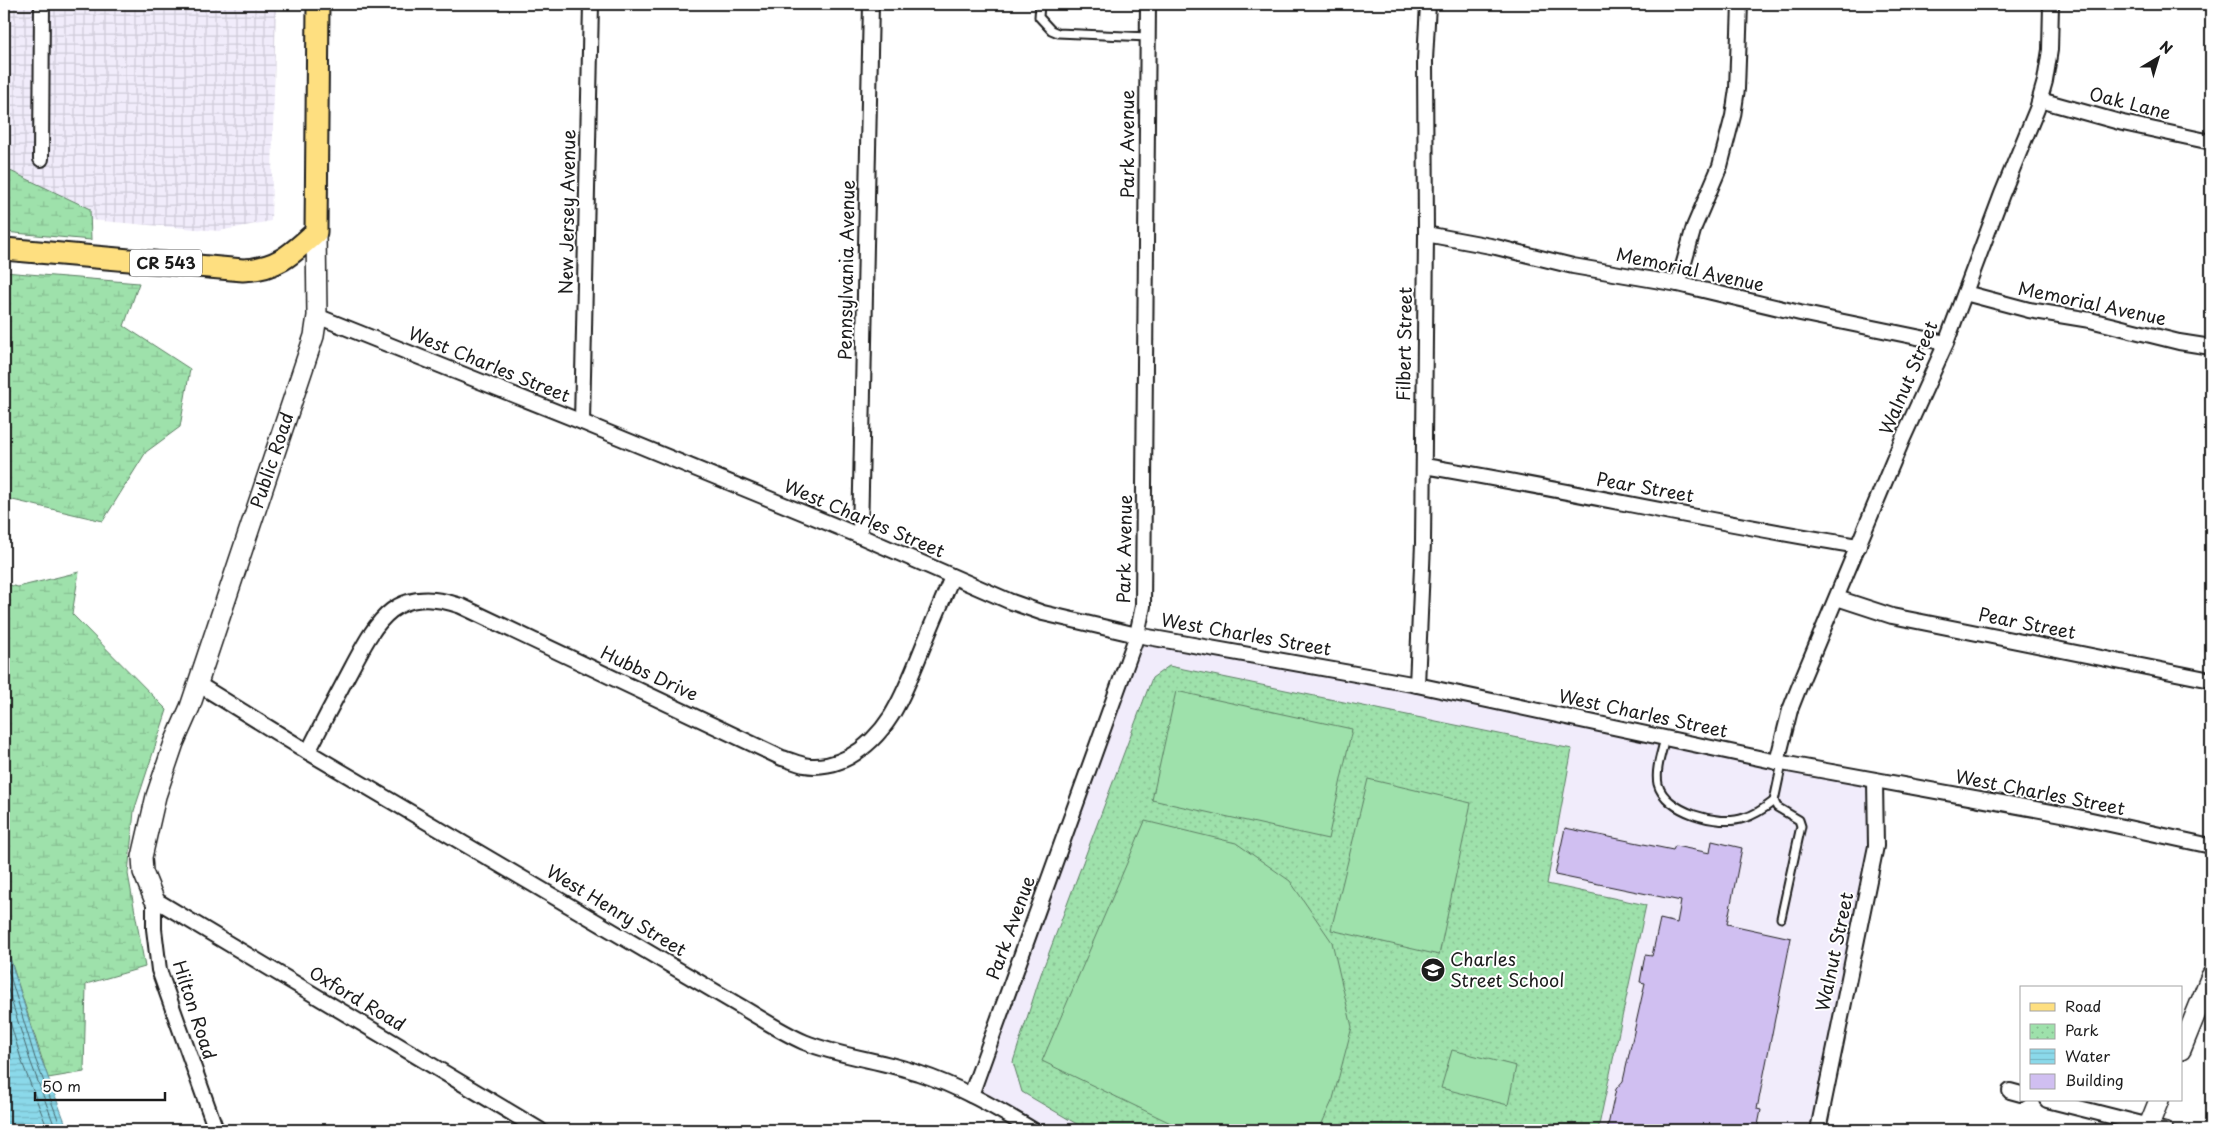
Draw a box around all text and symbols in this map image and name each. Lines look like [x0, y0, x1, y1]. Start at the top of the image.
north arrow [2132, 32, 2182, 82]
text: N [2155, 36, 2177, 59]
street label: Oak Lane [2087, 79, 2174, 126]
street label: Park Avenue [1113, 90, 1140, 198]
street label: New Jersey Avenue [552, 129, 581, 295]
street label: Pennsylvania Avenue [830, 179, 861, 360]
street label: Memorial Avenue [1614, 240, 1767, 297]
road number: CR 543 [130, 250, 202, 276]
street label: Memorial Avenue [2016, 274, 2169, 331]
street label: Filbert Street [1389, 287, 1418, 401]
street label: Walnut Street [1871, 316, 1944, 439]
street label: West Charles Street [405, 319, 575, 408]
street label: Public Road [242, 408, 300, 512]
street label: Pear Street [1594, 465, 1696, 508]
street label: West Charles Street [780, 472, 949, 564]
street label: Park Avenue [1109, 494, 1138, 603]
street label: Pear Street [1976, 600, 2078, 645]
street label: West Charles Street [1159, 605, 1333, 662]
street label: Hubbs Drive [596, 638, 703, 707]
street label: West Charles Street [1556, 681, 1730, 744]
street label: West Charles Street [1953, 762, 2127, 821]
street label: West Henry Street [542, 857, 692, 962]
street label: Park Avenue [978, 872, 1041, 983]
street label: Walnut Street [1808, 890, 1859, 1014]
place label: Charles Street School [1450, 945, 1564, 993]
street label: Hilton Road [167, 956, 224, 1063]
school or university icon: Charles Street School [1420, 957, 1446, 983]
street label: Oxford Road [304, 958, 411, 1037]
legend [2020, 986, 2182, 1102]
text: Road [2065, 994, 2101, 1017]
text: Park [2065, 1018, 2099, 1041]
text: Water [2065, 1044, 2110, 1067]
text: Building [2065, 1068, 2124, 1091]
scale bar [35, 1069, 165, 1101]
text: 50 m [42, 1074, 81, 1097]

